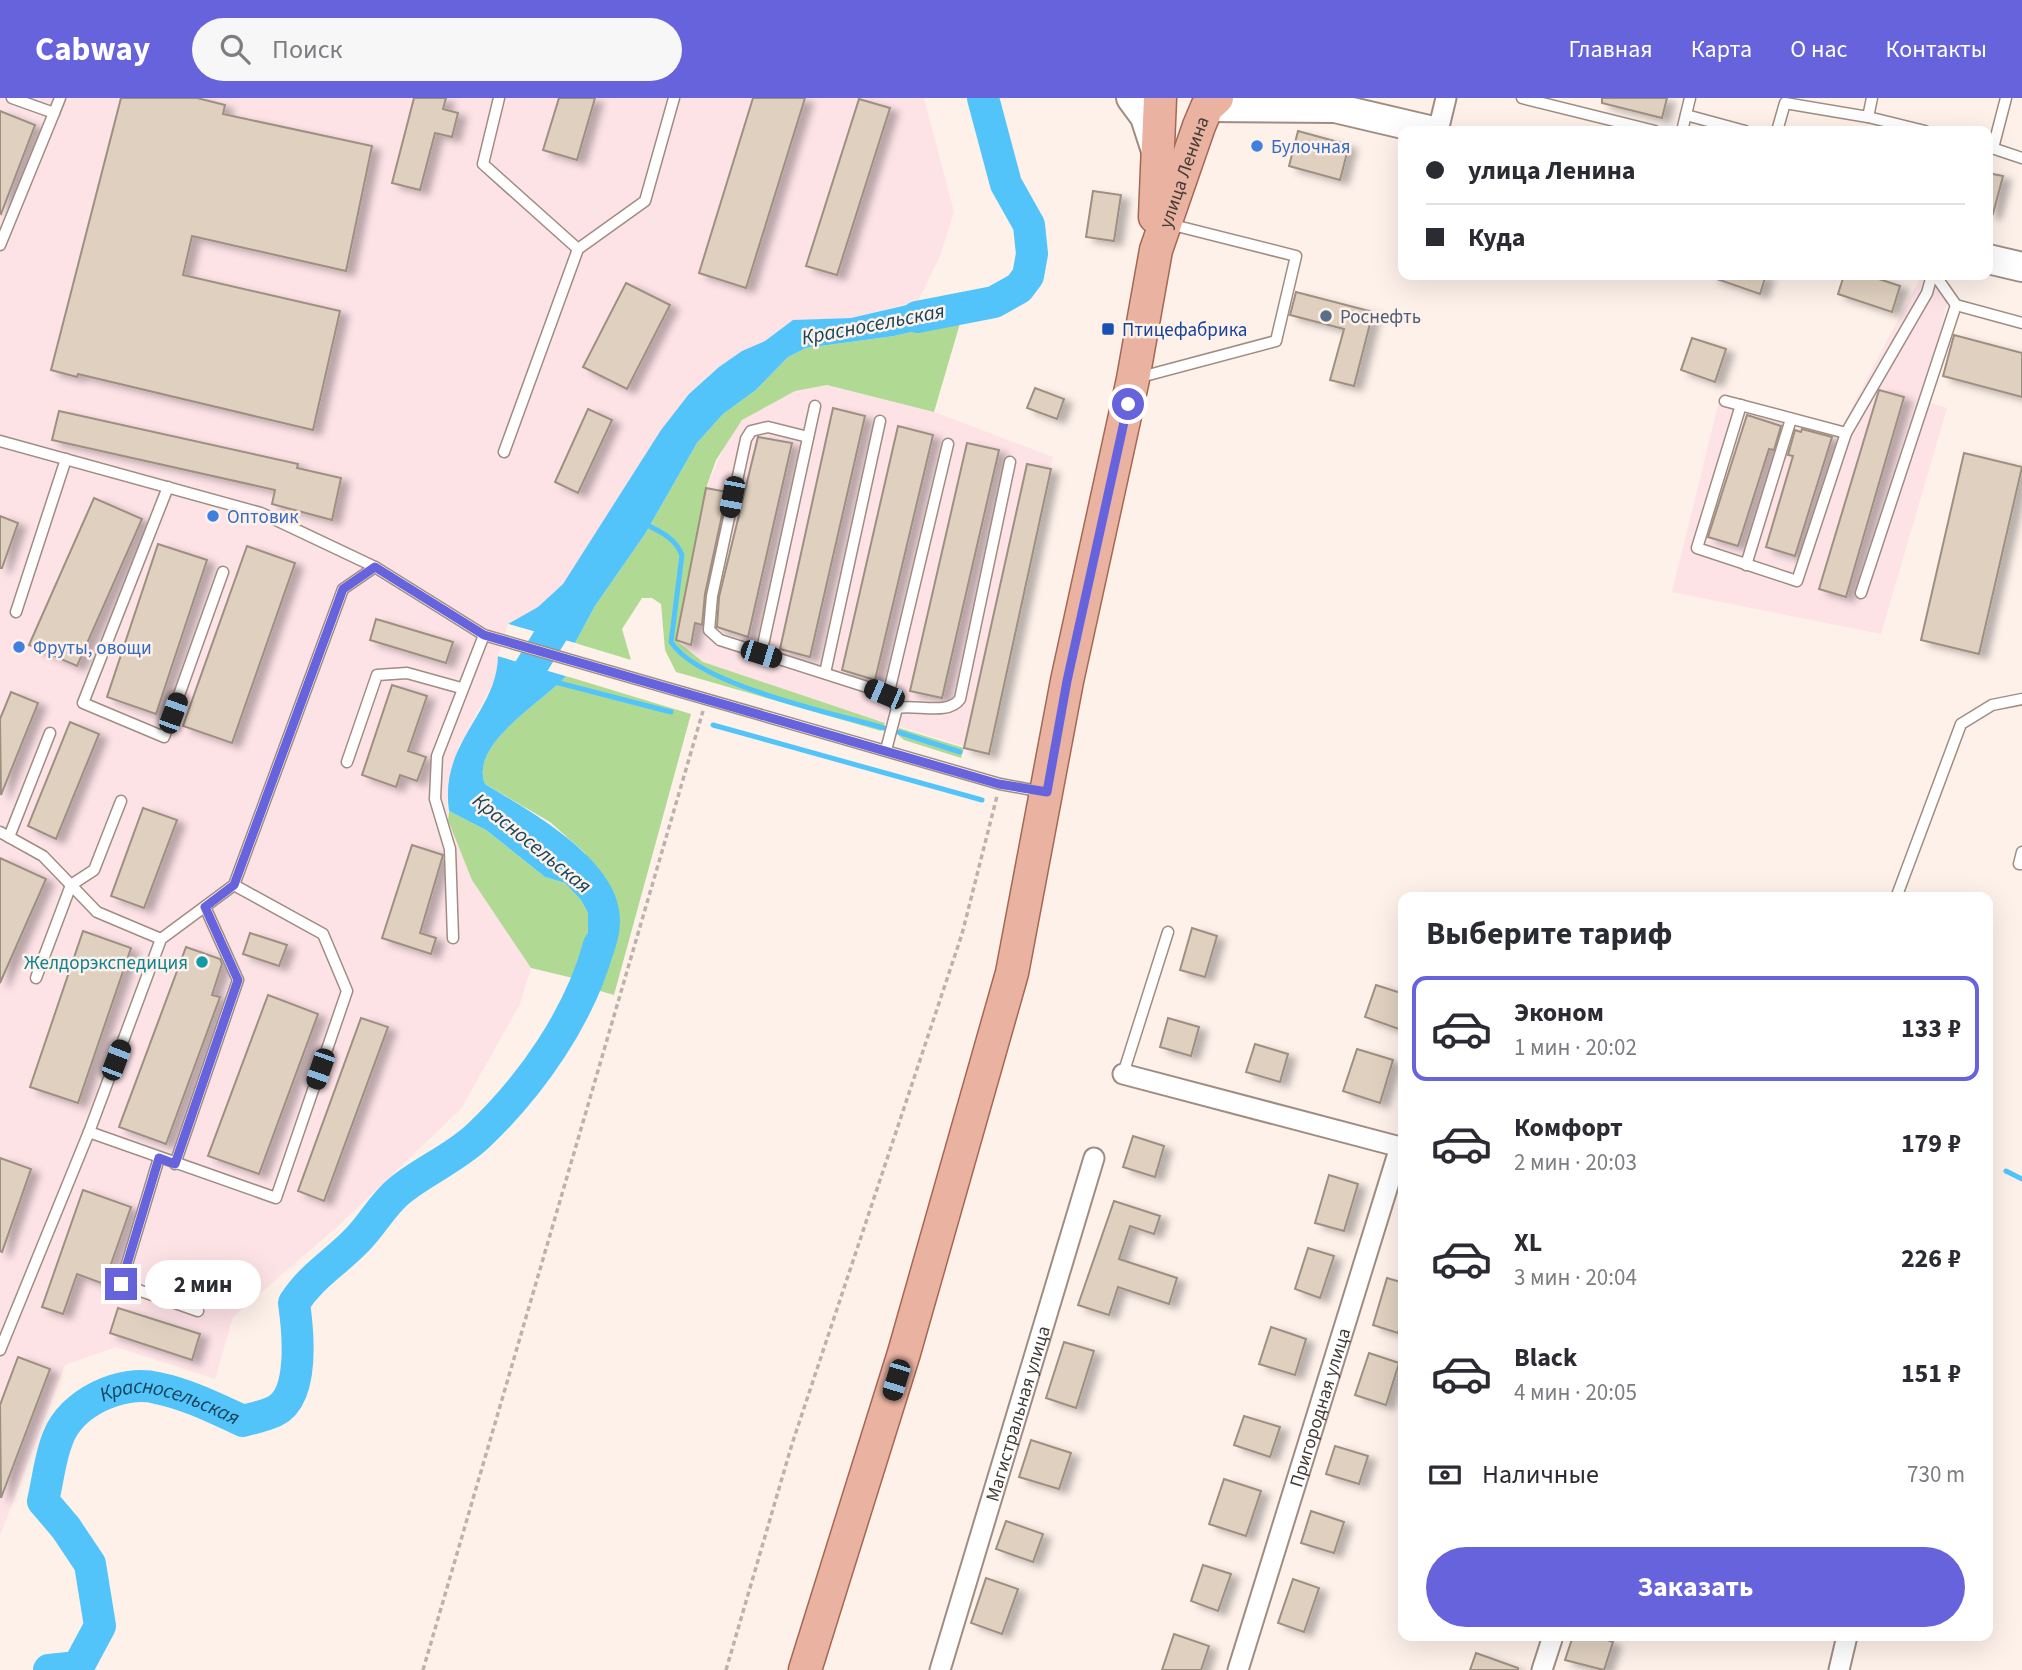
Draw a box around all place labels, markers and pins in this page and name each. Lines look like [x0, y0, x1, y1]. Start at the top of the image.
place label: Булочная [1271, 134, 1351, 161]
marker: Булочная [1249, 138, 1265, 154]
place label: Роснефть [1340, 304, 1421, 331]
marker: Роснефть [1318, 308, 1334, 324]
place label: Птицефабрика [1122, 317, 1247, 344]
marker: Птицефабрика [1100, 321, 1116, 337]
place label: Оптовик [227, 504, 299, 531]
marker: Оптовик [205, 508, 221, 524]
place label: Фруты, овощи [33, 635, 152, 662]
marker: Фруты, овощи [11, 639, 27, 655]
place label: Желдорэкспедиция [24, 950, 188, 977]
marker: Желдорэкспедиция [194, 954, 210, 970]

